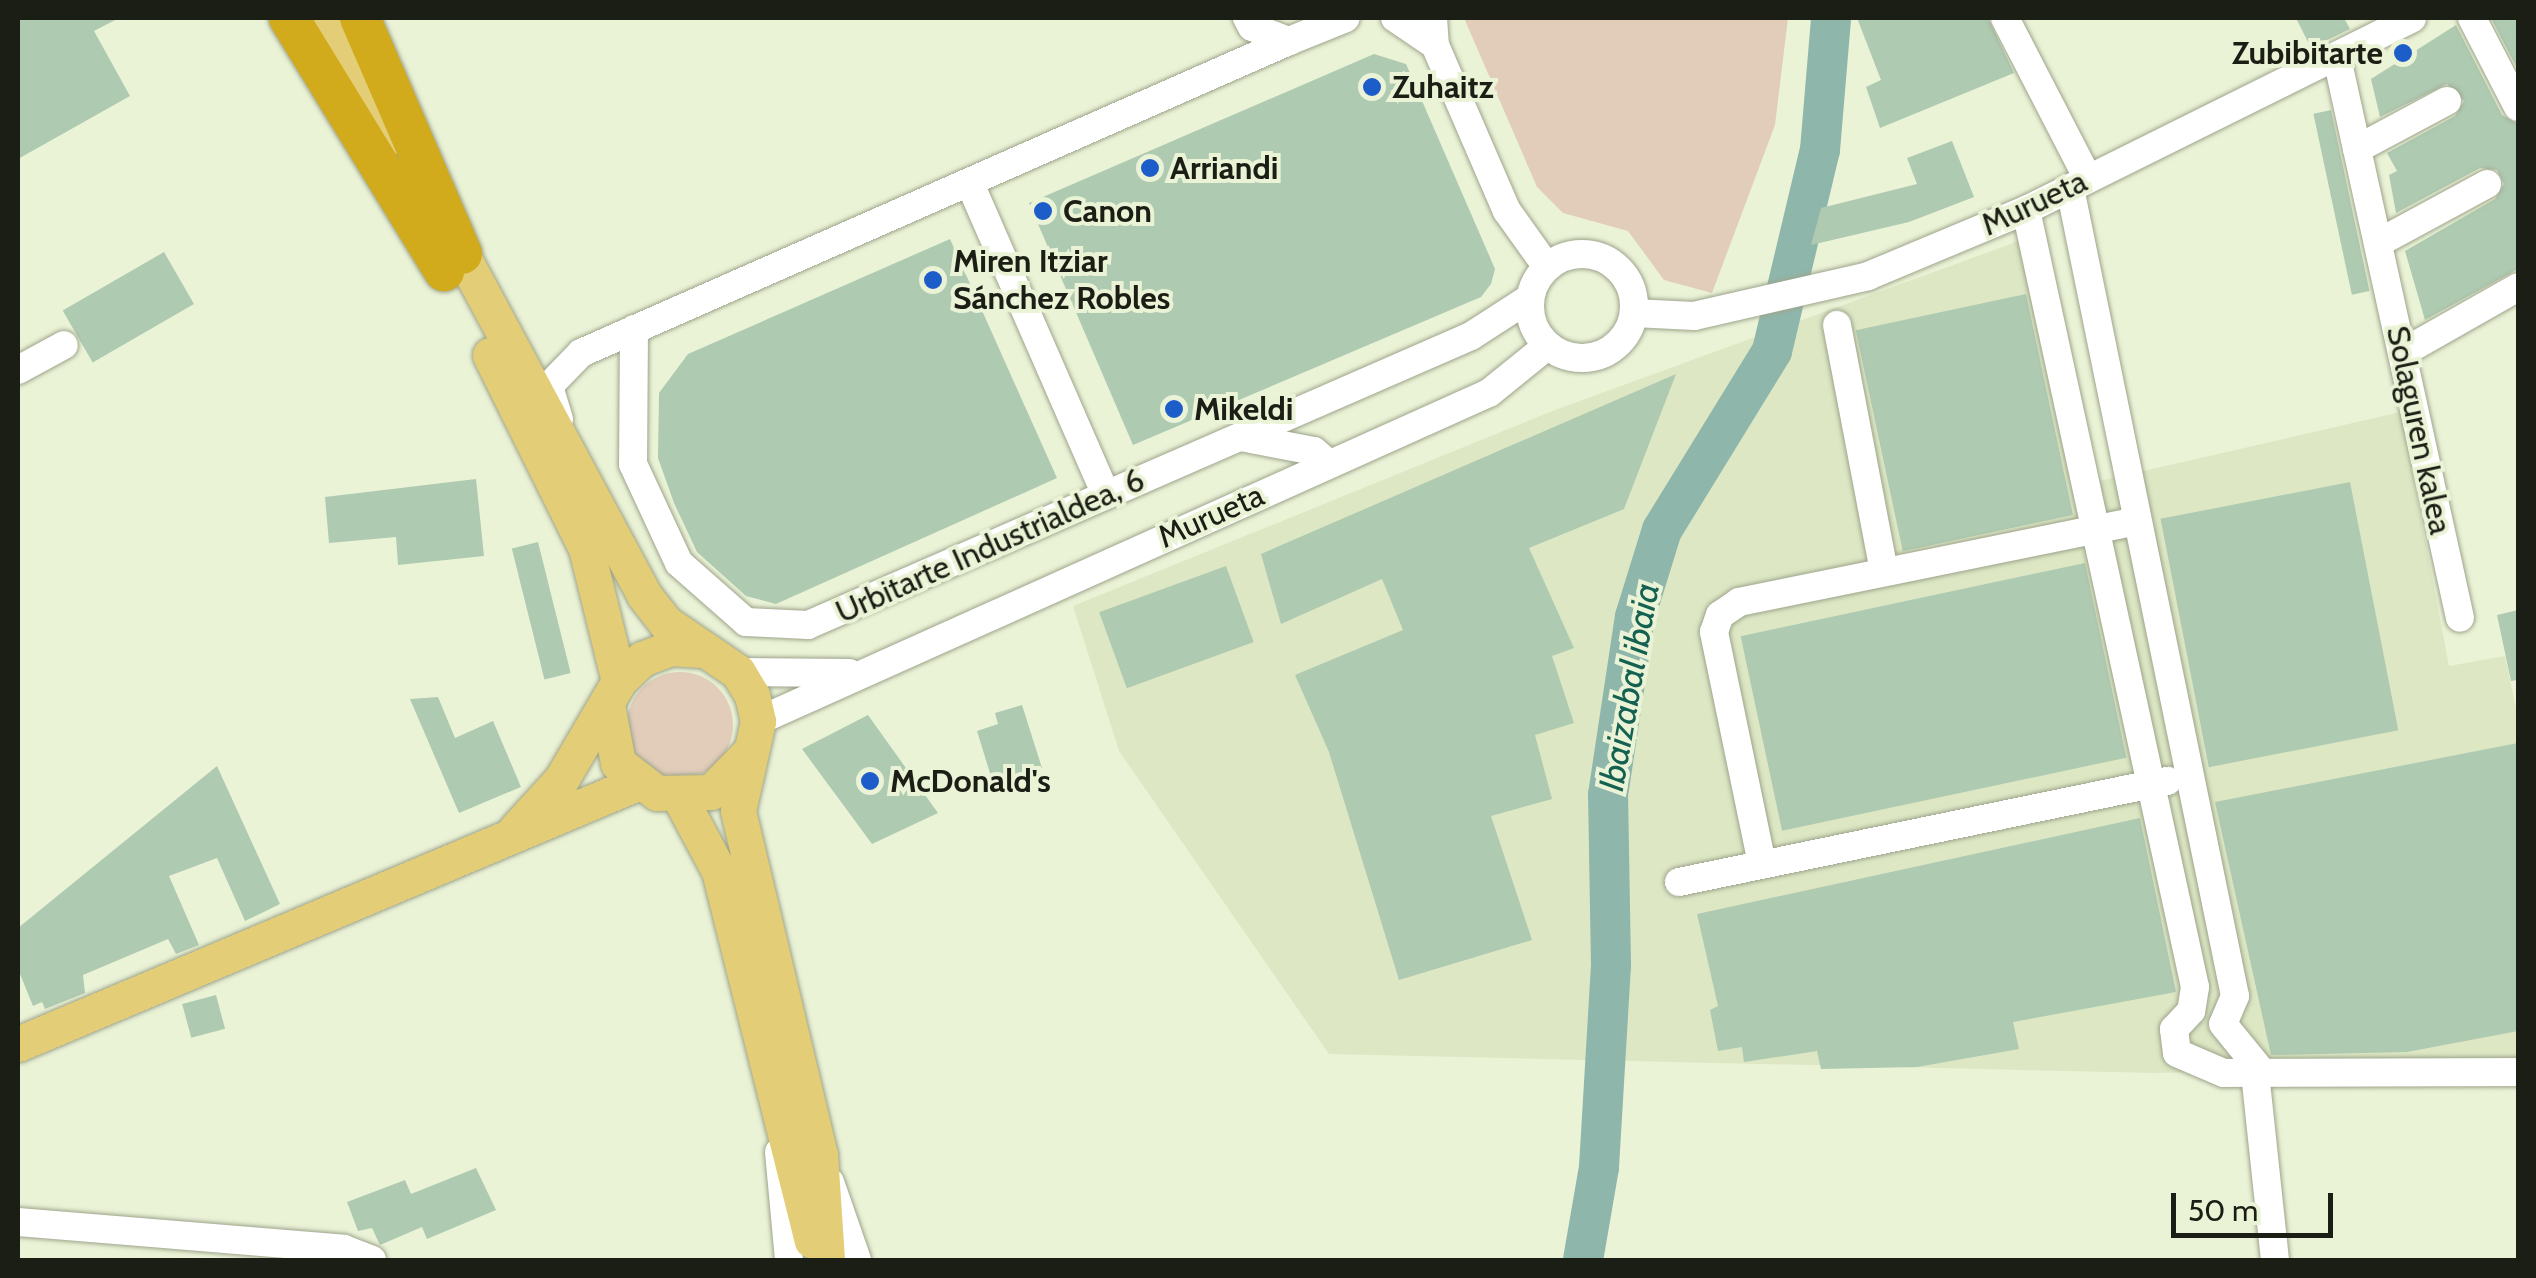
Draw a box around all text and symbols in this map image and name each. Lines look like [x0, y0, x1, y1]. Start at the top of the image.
place label: Zubibitarte [2232, 34, 2383, 72]
marker: Zubibitarte [2392, 42, 2414, 64]
place label: Zuhaitz [1392, 68, 1494, 106]
marker: Zuhaitz [1361, 76, 1383, 98]
place label: Arriandi [1170, 149, 1278, 187]
marker: Arriandi [1139, 157, 1161, 179]
street label: Murueta [1975, 162, 2093, 244]
place label: Canon [1063, 192, 1152, 230]
marker: Canon [1032, 200, 1054, 222]
place label: Miren Itziar Sánchez Robles [953, 243, 1170, 318]
marker: Miren Itziar Sánchez Robles [922, 269, 944, 291]
street label: Solaguren kalea [2378, 322, 2460, 538]
place label: Mikeldi [1194, 390, 1294, 428]
marker: Mikeldi [1163, 398, 1185, 420]
street label: Urbitarte Industrialdea, 6 [830, 461, 1150, 631]
street label: Murueta [1152, 476, 1270, 556]
water label: Ibaizabal ibaia [1590, 580, 1668, 794]
place label: McDonald's [890, 762, 1051, 800]
marker: McDonald's [859, 770, 881, 792]
scale bar [2176, 1173, 2338, 1235]
text: 50 m [2188, 1192, 2258, 1229]

